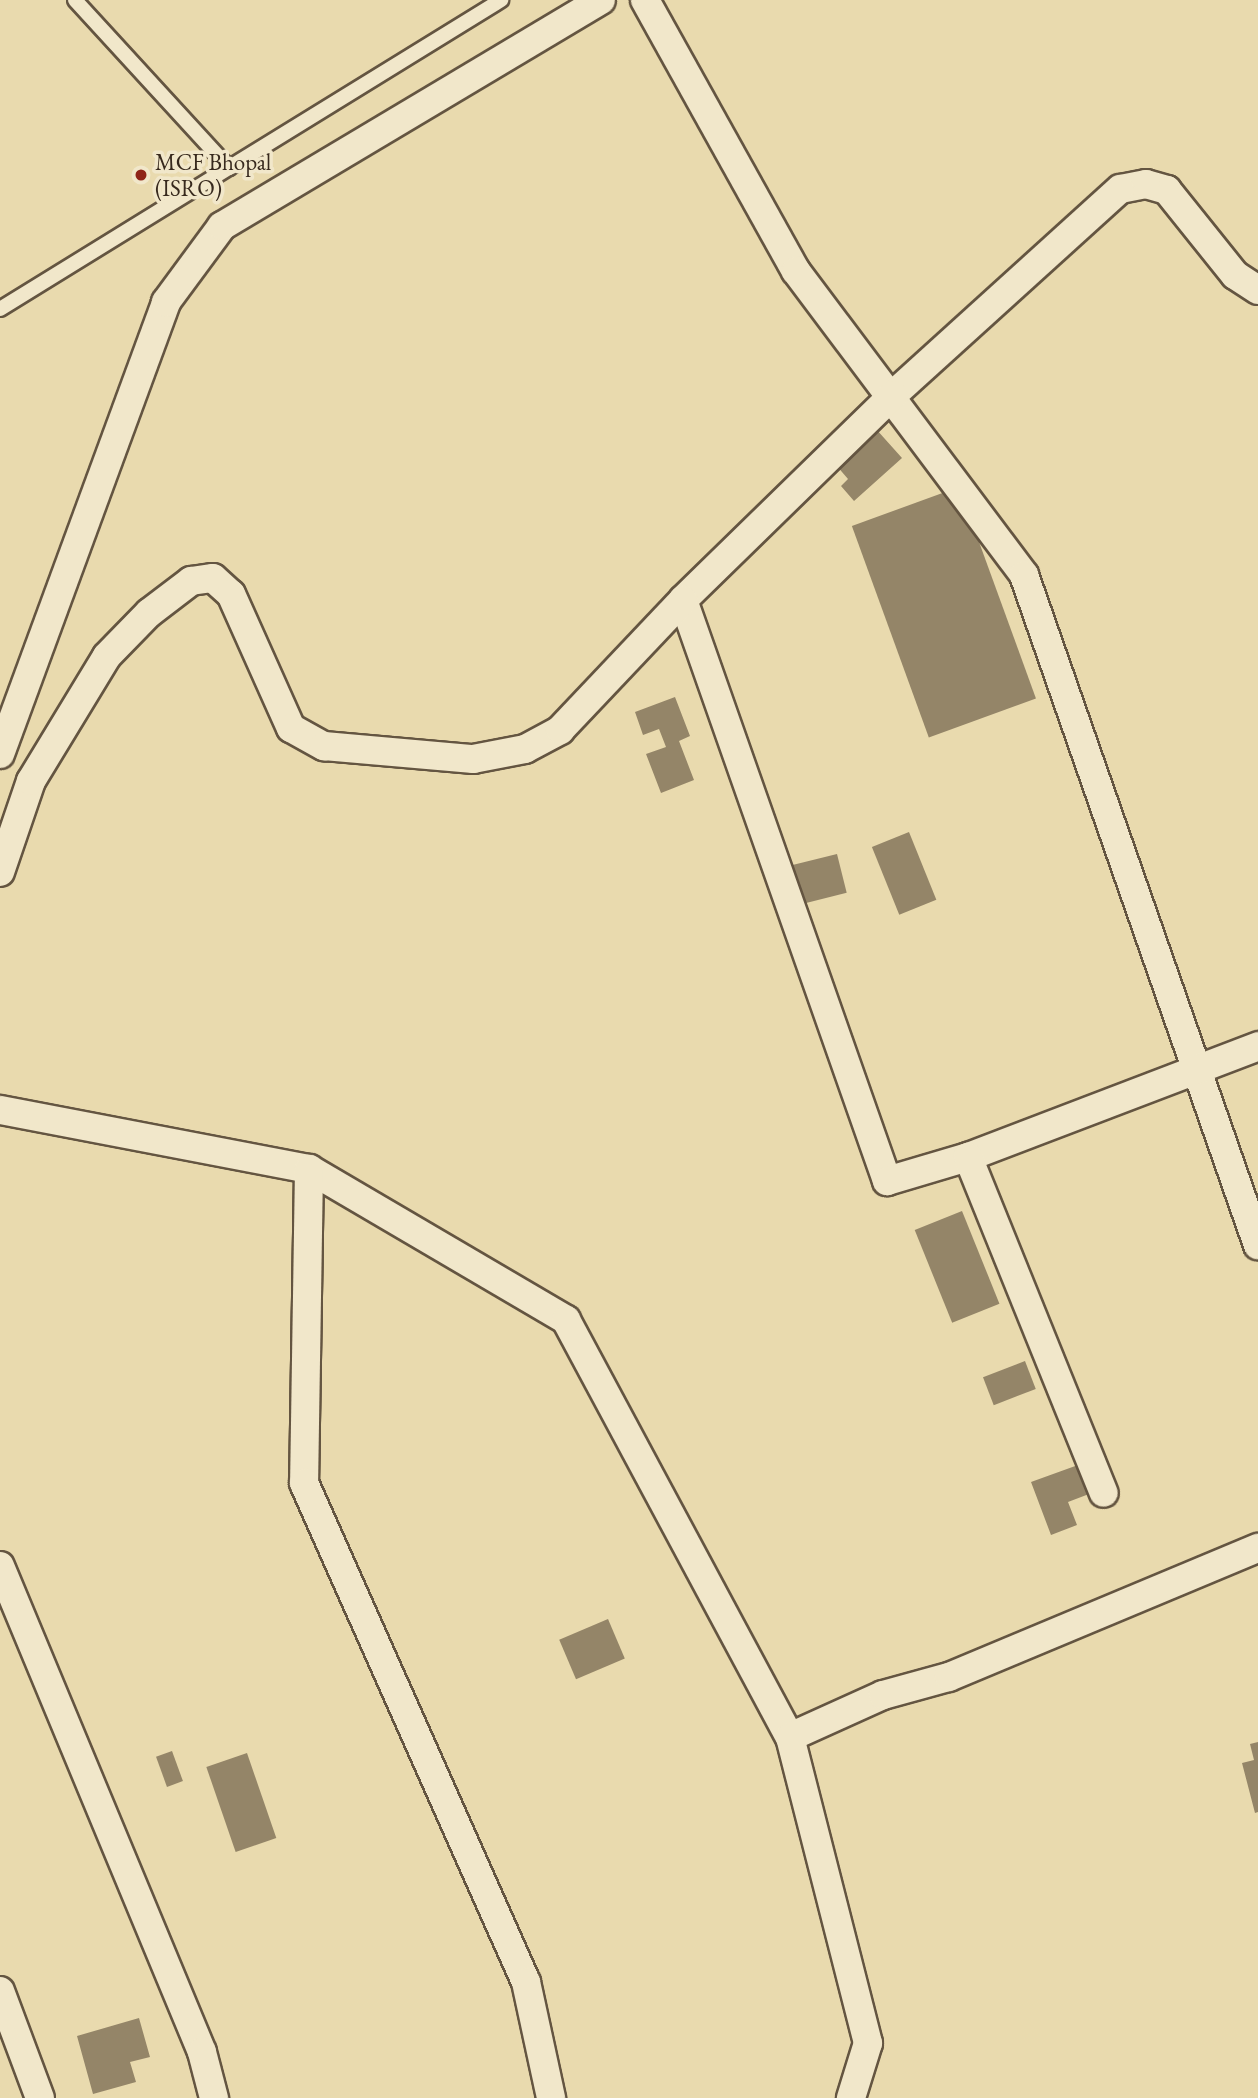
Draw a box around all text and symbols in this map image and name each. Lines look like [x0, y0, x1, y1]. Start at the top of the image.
place label: MCF Bhopal (ISRO) [155, 148, 271, 202]
marker: MCF Bhopal (ISRO) [133, 167, 149, 183]

